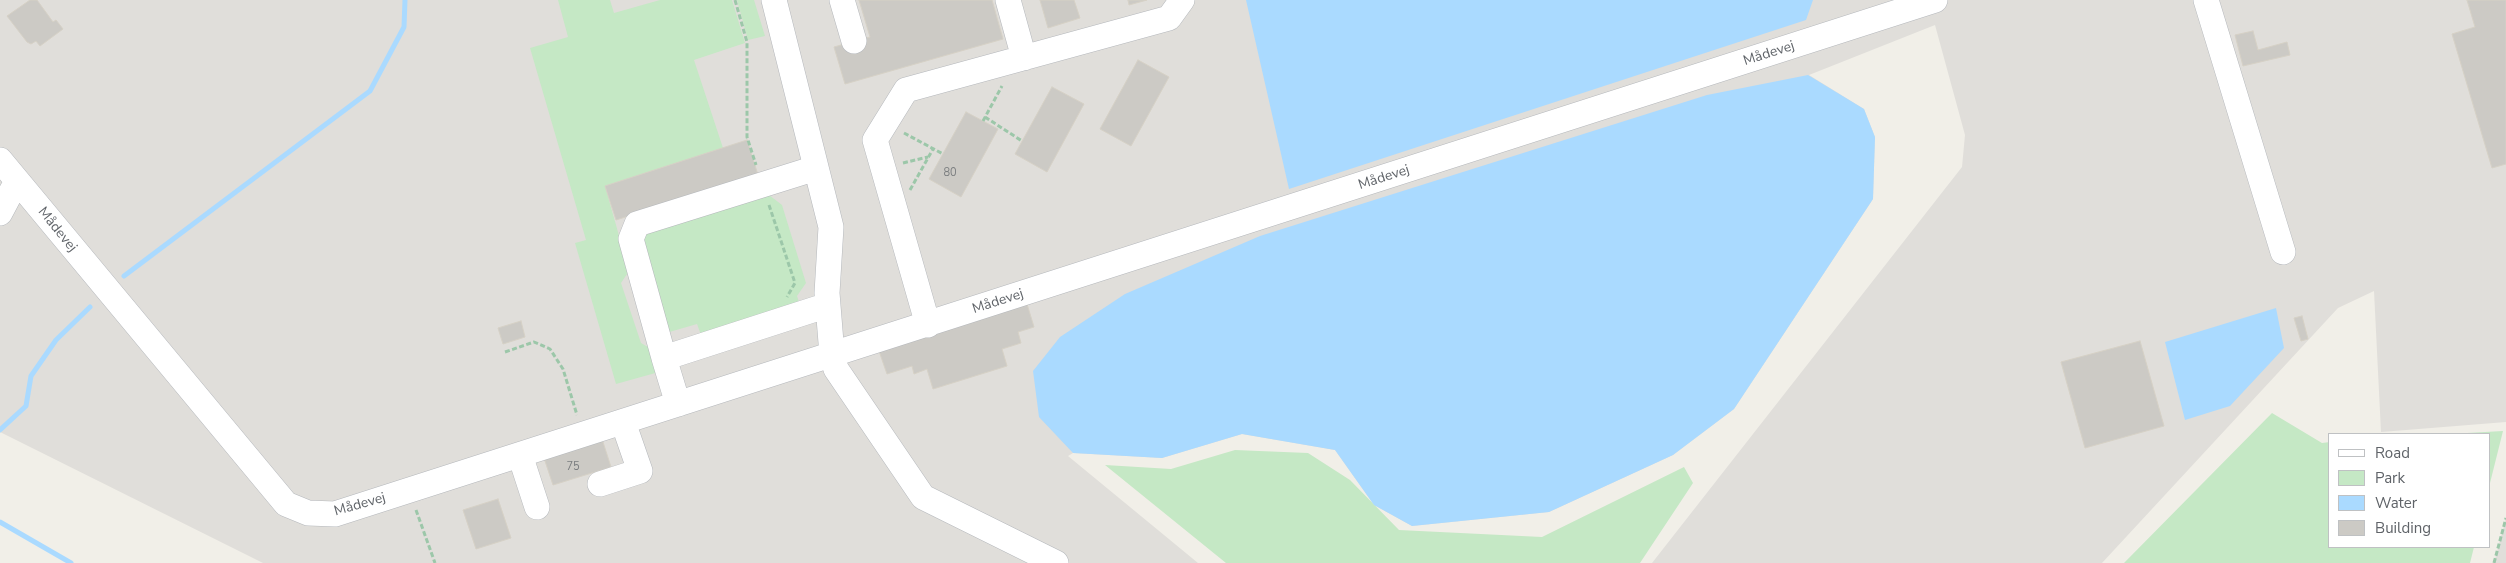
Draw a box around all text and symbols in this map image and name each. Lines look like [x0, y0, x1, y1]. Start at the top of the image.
street label: Mådevej [1741, 38, 1797, 70]
street label: Mådevej [1356, 162, 1412, 194]
house number: 80 [943, 166, 957, 180]
street label: Mådevej [34, 204, 80, 256]
street label: Mådevej [970, 286, 1026, 318]
legend [2328, 433, 2491, 548]
text: Road [2375, 443, 2410, 463]
house number: 75 [566, 460, 580, 474]
text: Park [2375, 468, 2405, 488]
street label: Mådevej [332, 490, 388, 520]
text: Water [2375, 493, 2417, 513]
text: Building [2375, 518, 2431, 538]

